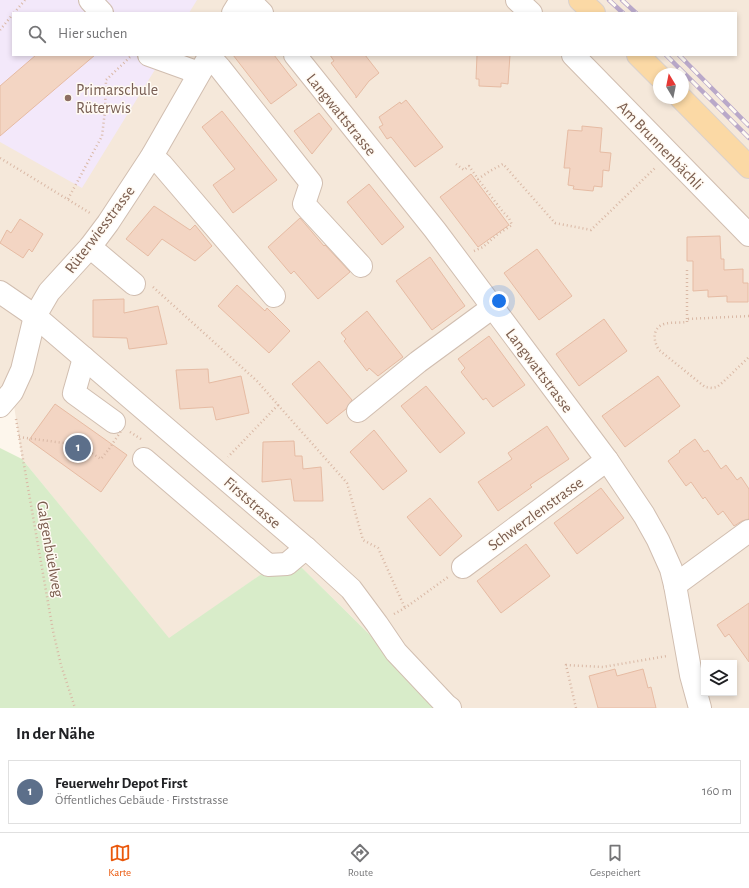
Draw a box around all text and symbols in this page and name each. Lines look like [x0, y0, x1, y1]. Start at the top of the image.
search box [12, 12, 737, 56]
icon: search [26, 23, 48, 45]
text: Hier suchen [58, 26, 128, 41]
north arrow [653, 68, 689, 104]
street label: Langwattstrasse [303, 70, 379, 159]
place label: Primarschule Rüterwis [76, 82, 158, 116]
marker: Primarschule Rüterwis [63, 93, 73, 103]
street label: Am Brunnenbächli [614, 98, 706, 193]
street label: Rüterwiesstrasse [62, 183, 138, 276]
your location [489, 291, 509, 311]
street label: Langwattstrasse [503, 326, 576, 416]
pin: 1 [65, 433, 91, 463]
street label: Firststrasse [221, 474, 284, 532]
street label: Schwerzlenstrasse [485, 474, 586, 554]
street label: Galgenbüelweg [34, 500, 66, 599]
map controls [701, 660, 737, 696]
button: layers [701, 660, 737, 696]
text: In der Nähe [16, 725, 95, 742]
text: Feuerwehr Depot First [55, 776, 188, 791]
text: 1 [28, 785, 32, 798]
text: 160 m [702, 785, 732, 798]
text: Öffentliches Gebäude · Firststrasse [55, 794, 228, 807]
tab: Karte [108, 842, 131, 879]
tab: Route [348, 842, 373, 879]
tab: Gespeichert [590, 842, 641, 879]

